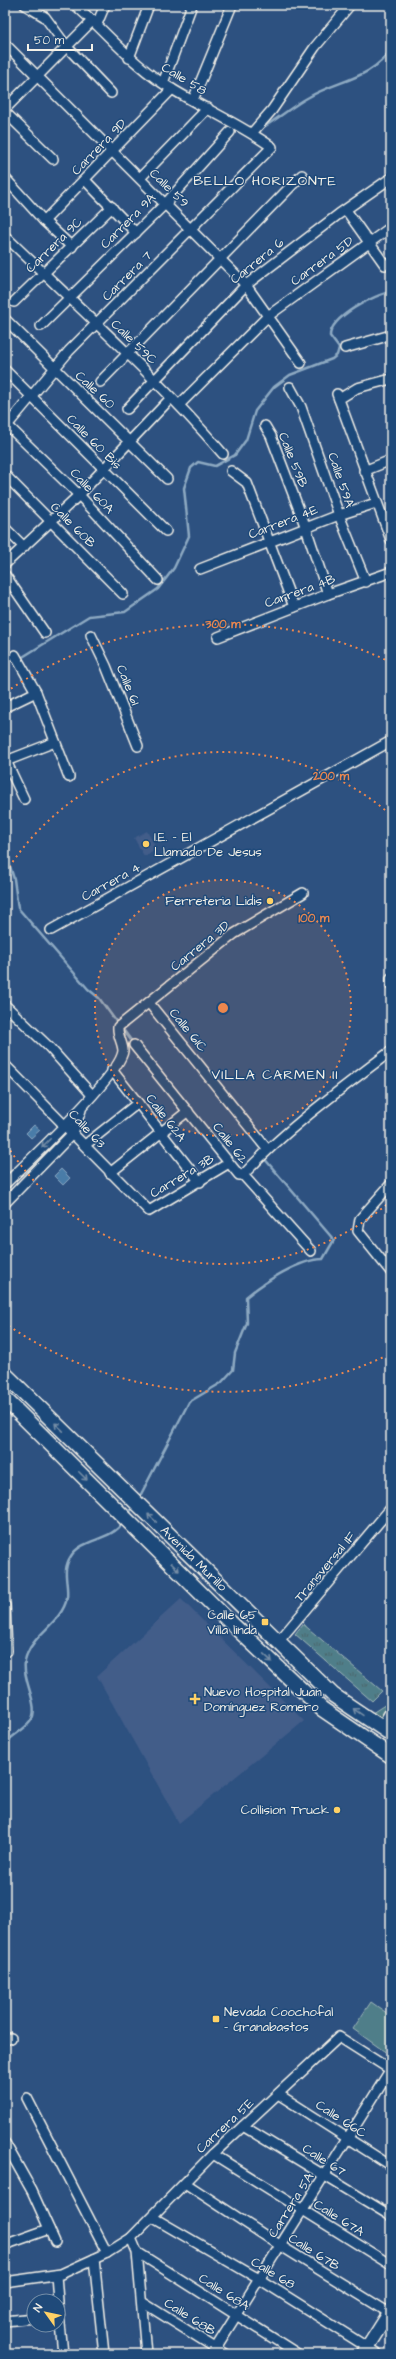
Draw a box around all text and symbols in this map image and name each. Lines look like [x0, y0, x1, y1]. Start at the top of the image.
scale bar [28, 26, 92, 52]
text: 50 m [34, 32, 65, 49]
street label: Calle 58 [158, 58, 210, 100]
street label: Carrera 9D [68, 114, 131, 179]
street label: Calle 59 [145, 165, 193, 211]
district label: BELLO HORIZONTE [193, 171, 337, 191]
street label: Carrera 9A [96, 189, 160, 253]
street label: Carrera 9C [22, 213, 86, 277]
street label: Carrera 5D [287, 232, 358, 290]
street label: Carrera 6 [226, 234, 288, 288]
street label: Carrera 7 [98, 247, 156, 305]
street label: Calle 59C [107, 315, 161, 369]
street label: Calle 60 [71, 367, 119, 413]
street label: Calle 60 Bis [62, 410, 126, 474]
street label: Calle 59B [274, 430, 312, 490]
street label: Calle 59A [323, 450, 359, 511]
street label: Calle 60A [66, 464, 119, 518]
street label: Calle 60B [46, 498, 100, 552]
street label: Carrera 4E [246, 500, 320, 543]
street label: Carrera 4B [262, 570, 338, 612]
text: 300 m [204, 616, 241, 633]
street label: Calle 61 [112, 662, 144, 708]
text: 200 m [312, 768, 350, 785]
place label: I.E. - El Llamado De Jesus [154, 828, 262, 861]
marker: I.E. - El Llamado De Jesus [141, 839, 151, 849]
street label: Carrera 4 [78, 858, 144, 906]
place label: Ferreteria Lidis [165, 892, 262, 910]
marker: Ferreteria Lidis [265, 896, 275, 906]
text: 100 m [299, 910, 330, 927]
street label: Carrera 3D [167, 916, 234, 975]
centre of rings [216, 1001, 230, 1015]
street label: Calle 61C [165, 1004, 211, 1056]
district label: VILLA CARMEN II [211, 1065, 339, 1085]
street label: Calle 62A [142, 1090, 191, 1146]
street label: Calle 63 [64, 1106, 110, 1153]
street label: Calle 62 [208, 1119, 252, 1168]
one-way arrow [41, 1138, 51, 1148]
street label: Carrera 3B [146, 1150, 218, 1202]
one-way arrow [54, 1422, 64, 1432]
one-way arrow [78, 1471, 87, 1481]
one-way arrow [147, 1513, 157, 1523]
street label: Avenida Murillo [156, 1522, 232, 1596]
street label: Transversal 1F [290, 1528, 360, 1606]
one-way arrow [170, 1563, 180, 1572]
place label: Calle 65 Villa linda [207, 1606, 257, 1639]
marker: Calle 65 Villa linda [260, 1617, 270, 1627]
one-way arrow [263, 1653, 273, 1663]
place label: Nuevo Hospital Juan Domínguez Romero [204, 1683, 322, 1717]
marker: Nuevo Hospital Juan Domínguez Romero [189, 1693, 201, 1705]
one-way arrow [353, 1708, 364, 1716]
place label: Collision Truck [241, 1801, 329, 1819]
marker: Collision Truck [332, 1805, 342, 1815]
place label: Nevada Coochofal - Granabastos [224, 2003, 333, 2036]
marker: Nevada Coochofal - Granabastos [211, 2014, 221, 2024]
street label: Carrera 5E [192, 2094, 258, 2158]
street label: Calle 66C [312, 2096, 370, 2142]
street label: Calle 67 [299, 2140, 349, 2180]
street label: Carrera 5A [264, 2168, 319, 2241]
street label: Calle 67A [310, 2195, 368, 2241]
street label: Calle 67B [285, 2229, 343, 2275]
street label: Calle 68 [247, 2253, 299, 2294]
street label: Calle 68A [195, 2269, 254, 2315]
north arrow [26, 2293, 66, 2333]
street label: Calle 68B [161, 2294, 219, 2340]
text: N [30, 2301, 46, 2315]

